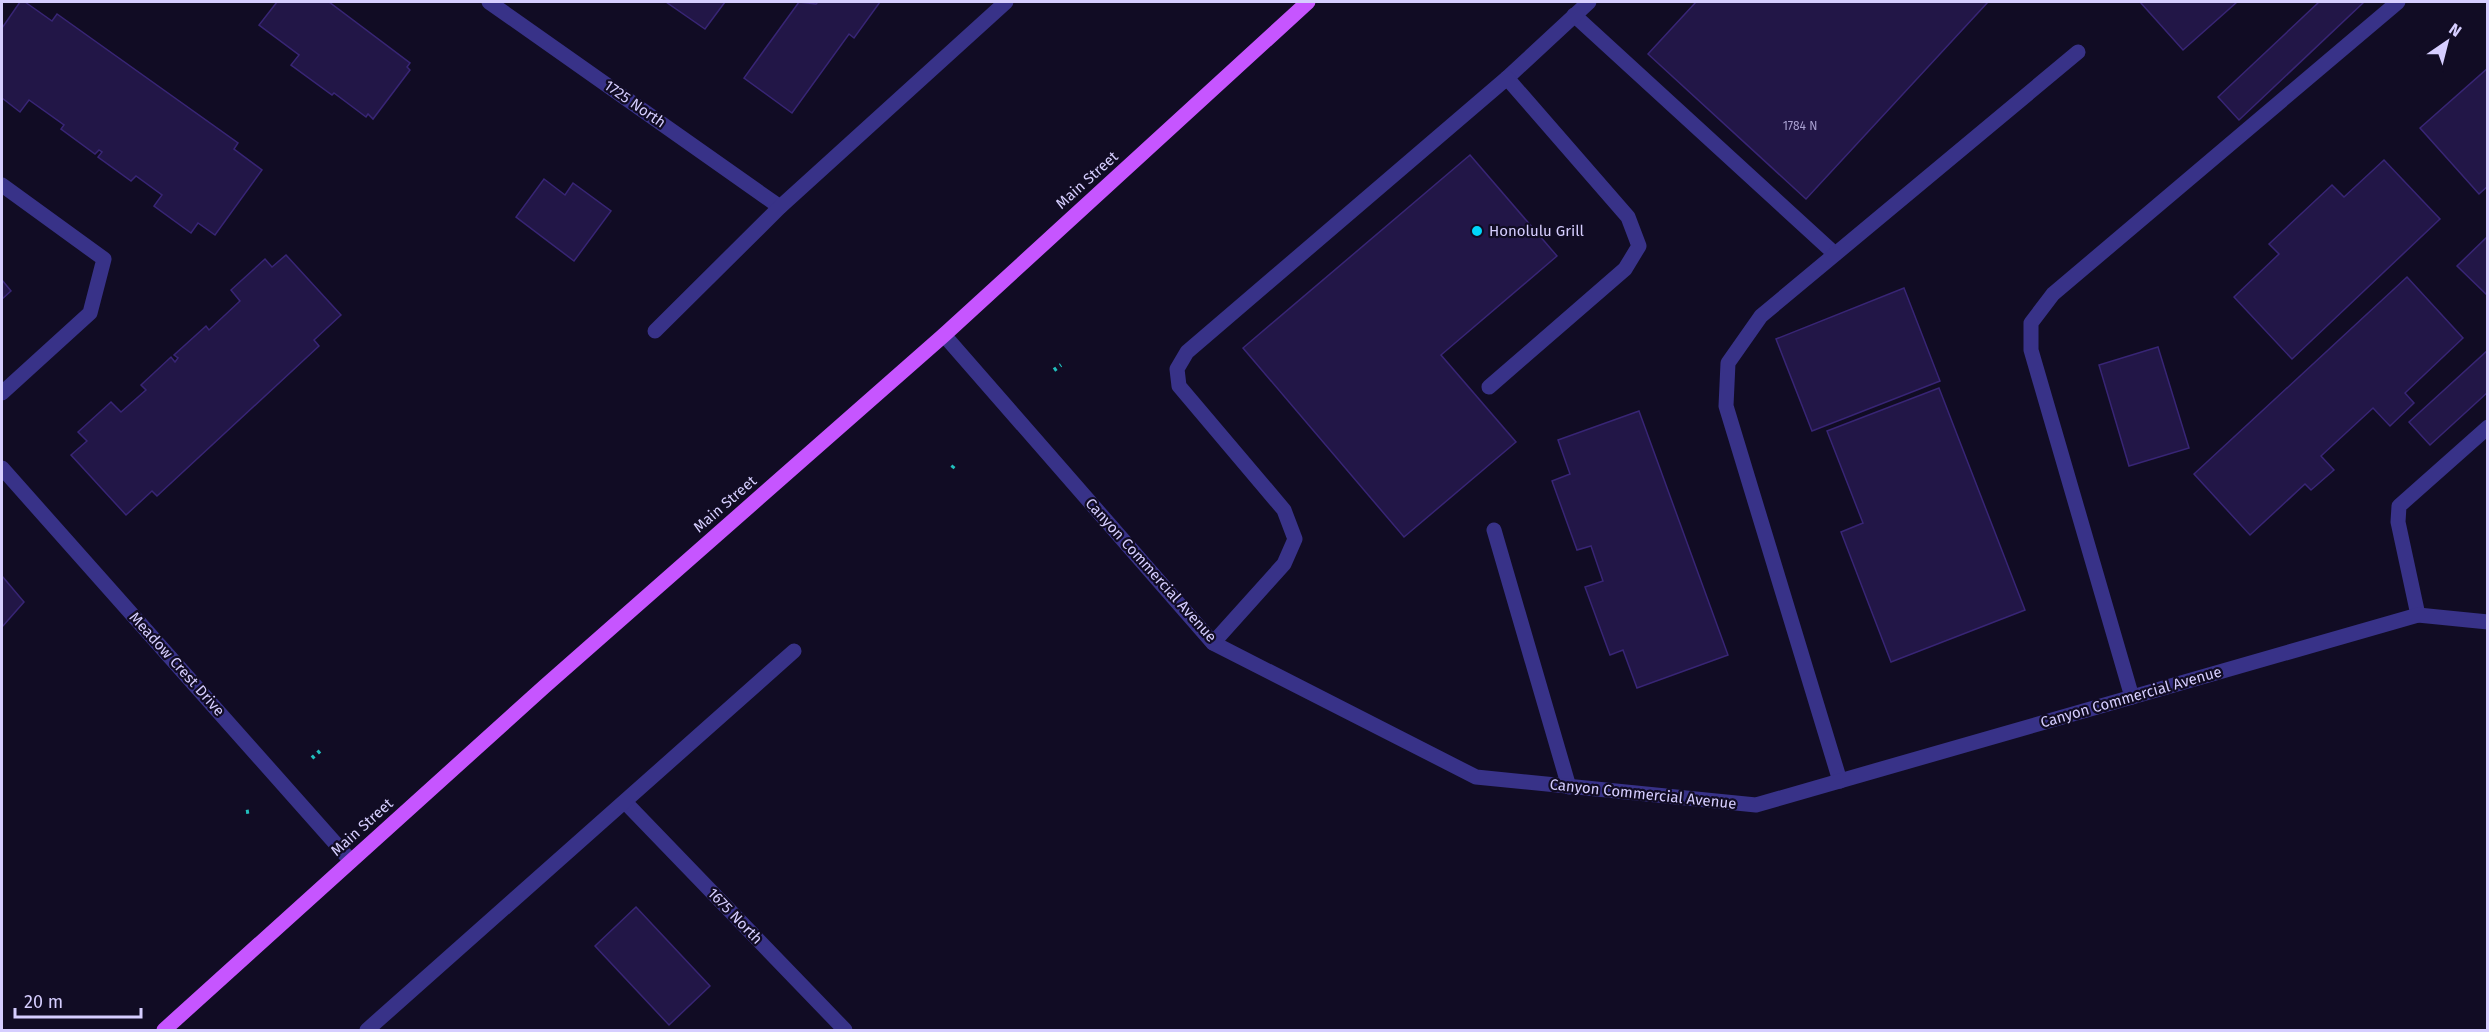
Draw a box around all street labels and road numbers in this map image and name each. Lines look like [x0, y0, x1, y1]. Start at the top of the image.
street label: 1725 North [601, 76, 669, 132]
street label: Main Street [1052, 147, 1122, 213]
street label: Main Street [690, 471, 761, 536]
street label: Canyon Commercial Avenue [1082, 494, 1220, 646]
street label: Meadow Crest Drive [126, 608, 228, 720]
street label: Canyon Commercial Avenue [2038, 662, 2224, 732]
street label: Canyon Commercial Avenue [1549, 775, 1737, 813]
street label: Main Street [327, 794, 397, 860]
street label: 1675 North [704, 884, 766, 948]

